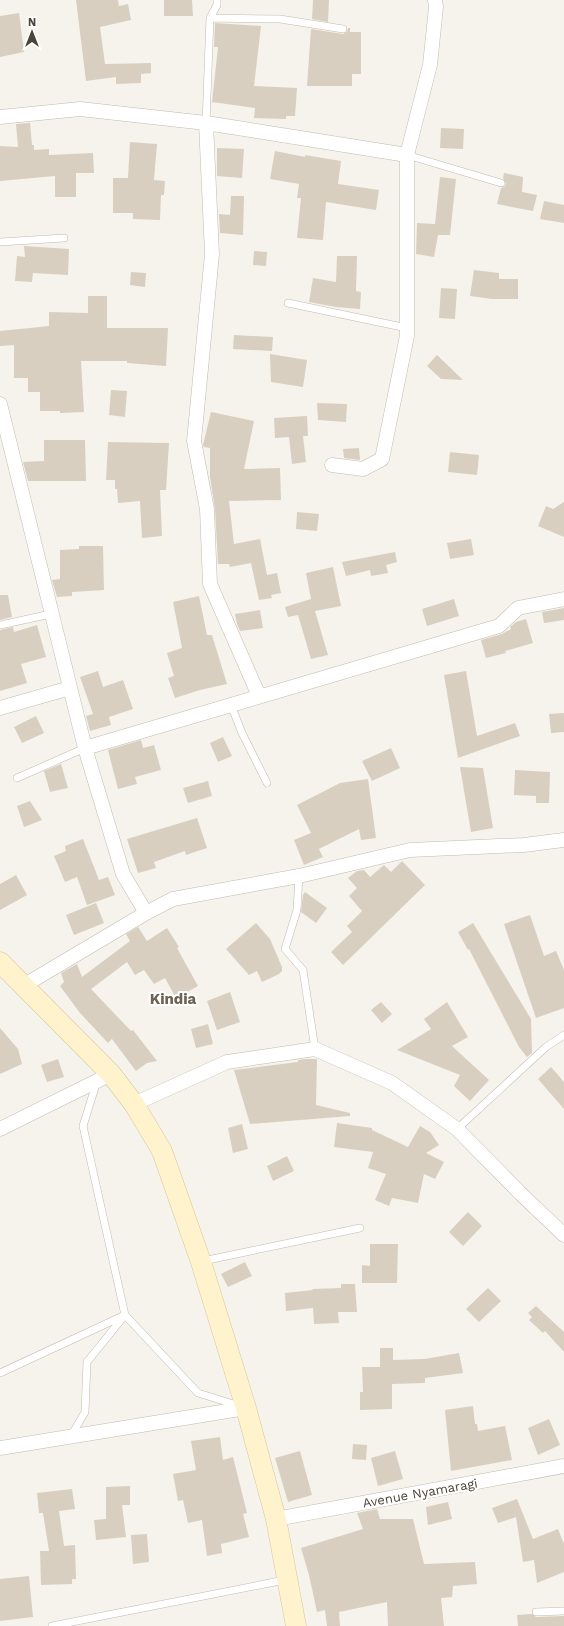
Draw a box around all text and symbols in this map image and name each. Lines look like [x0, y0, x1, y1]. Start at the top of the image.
north arrow [12, 12, 52, 52]
text: N [28, 16, 36, 29]
district label: Kindia [150, 990, 197, 1008]
street label: Avenue Nyamaragi [361, 1476, 479, 1510]

